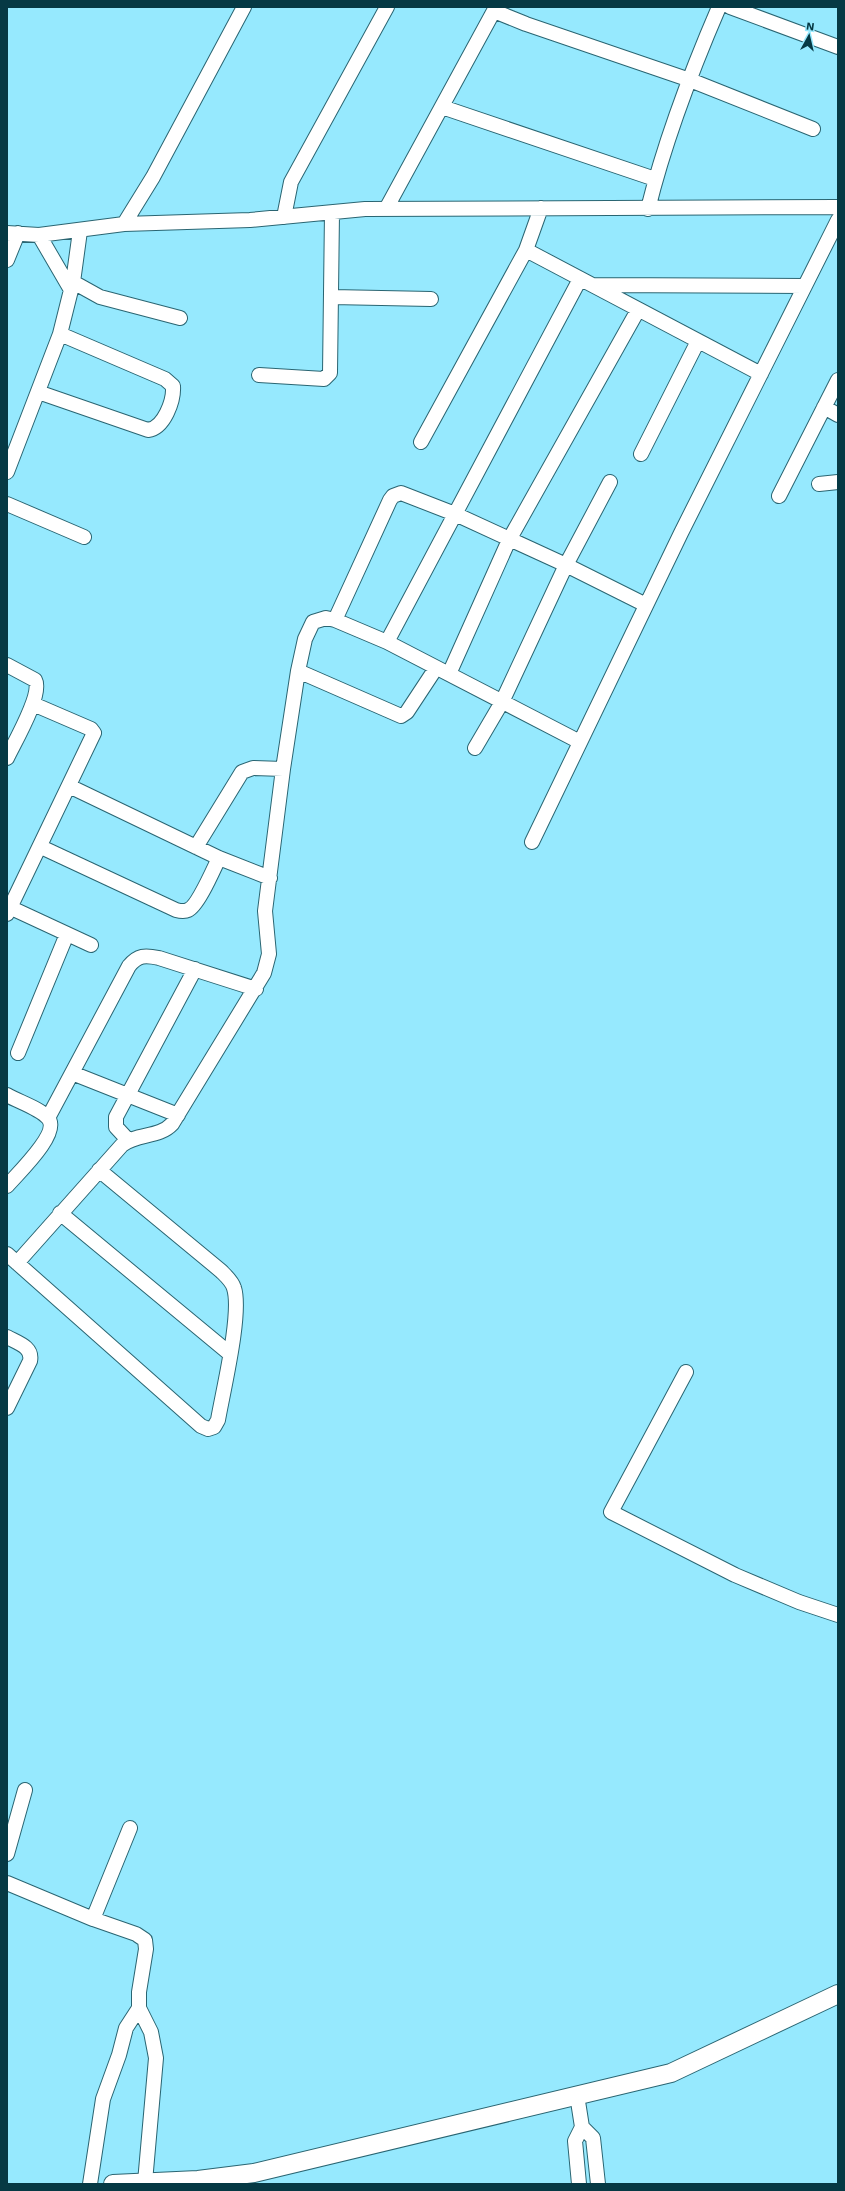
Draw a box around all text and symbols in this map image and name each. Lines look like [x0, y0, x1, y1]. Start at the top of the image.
north arrow [789, 16, 829, 56]
text: N [805, 20, 815, 34]

